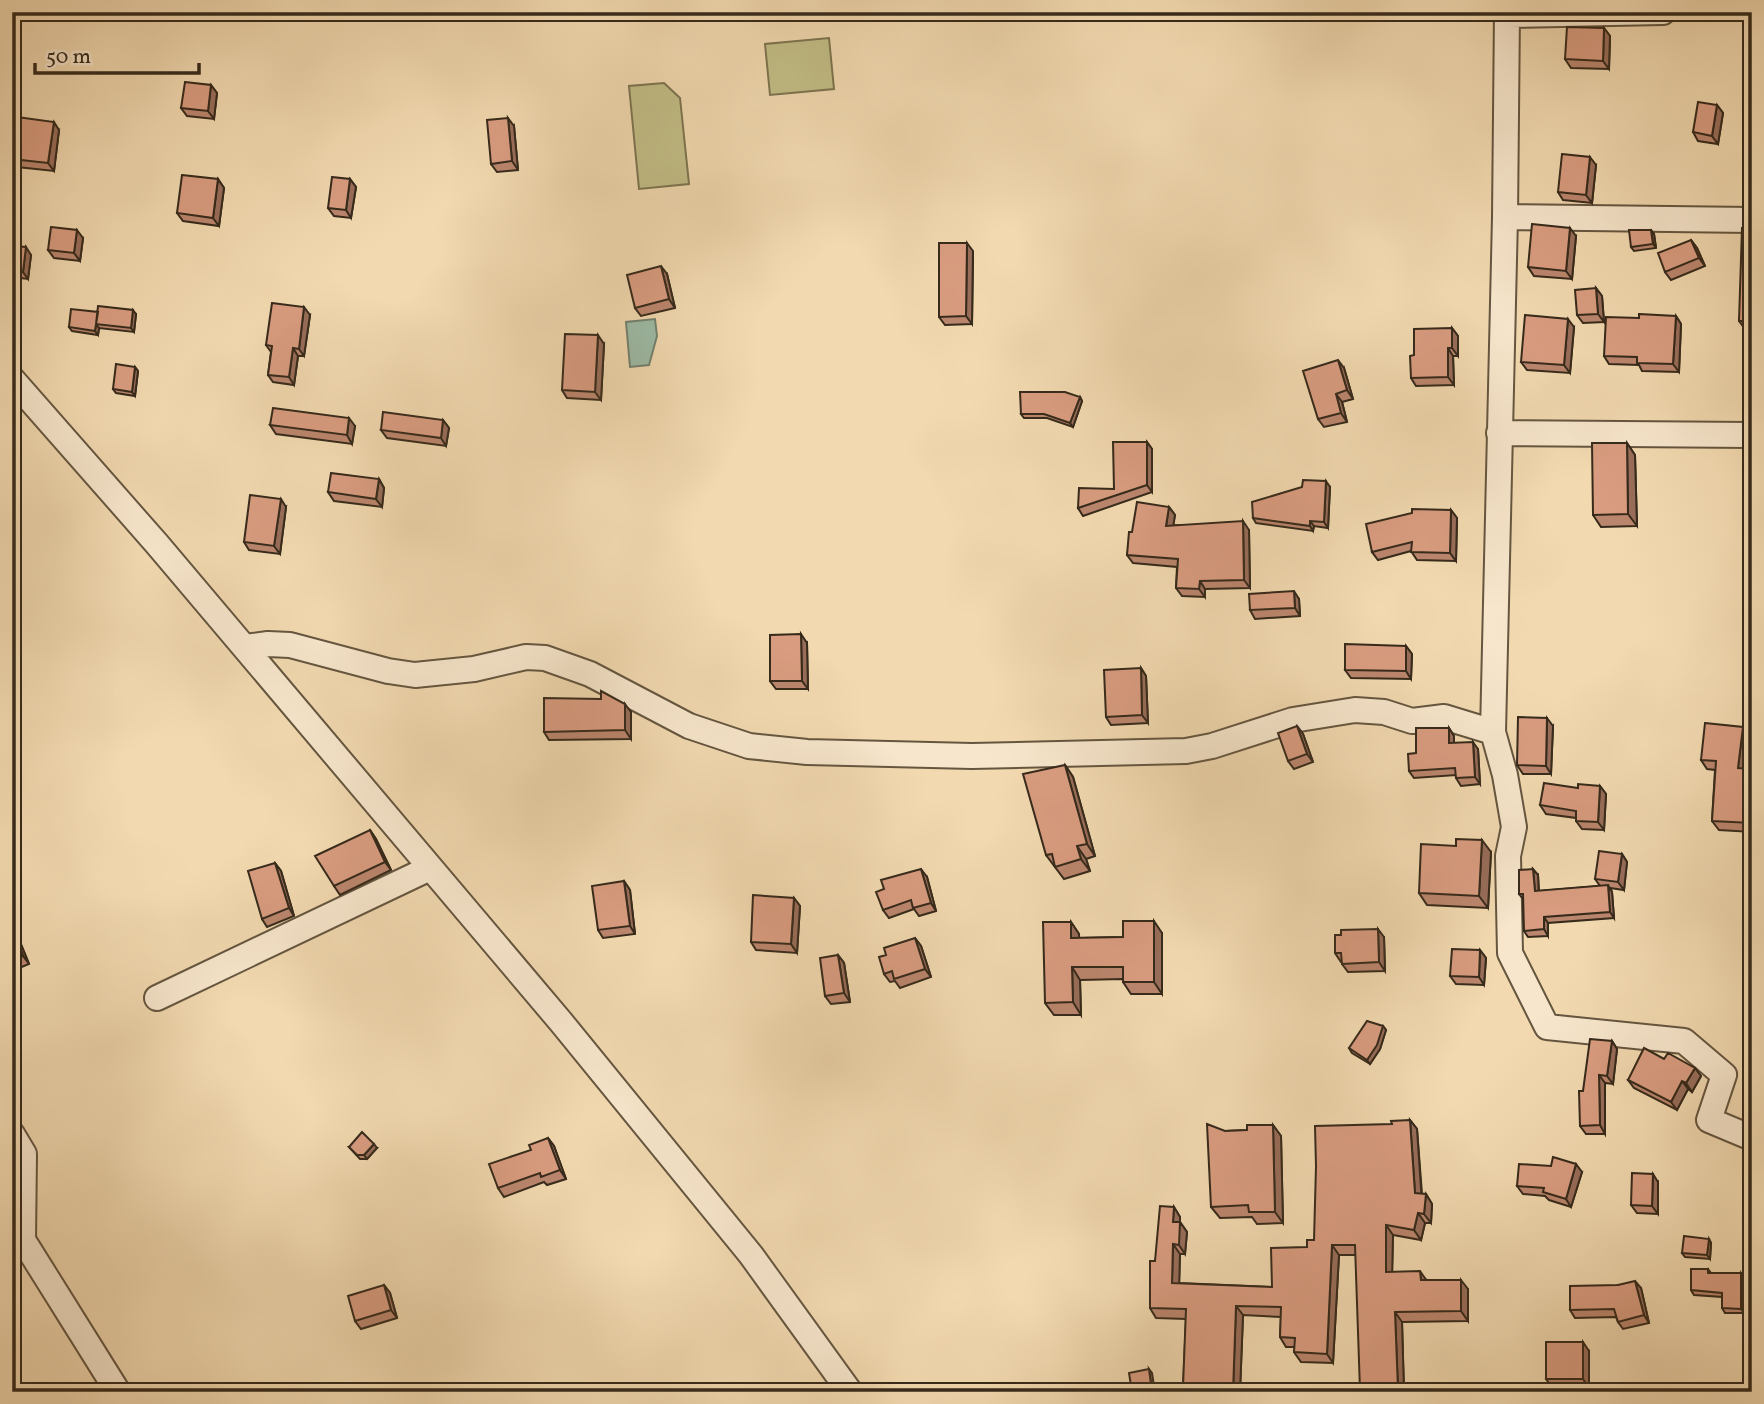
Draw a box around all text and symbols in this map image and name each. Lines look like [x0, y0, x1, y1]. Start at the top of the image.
scale bar [35, 32, 200, 76]
text: 50 m [46, 43, 91, 72]

